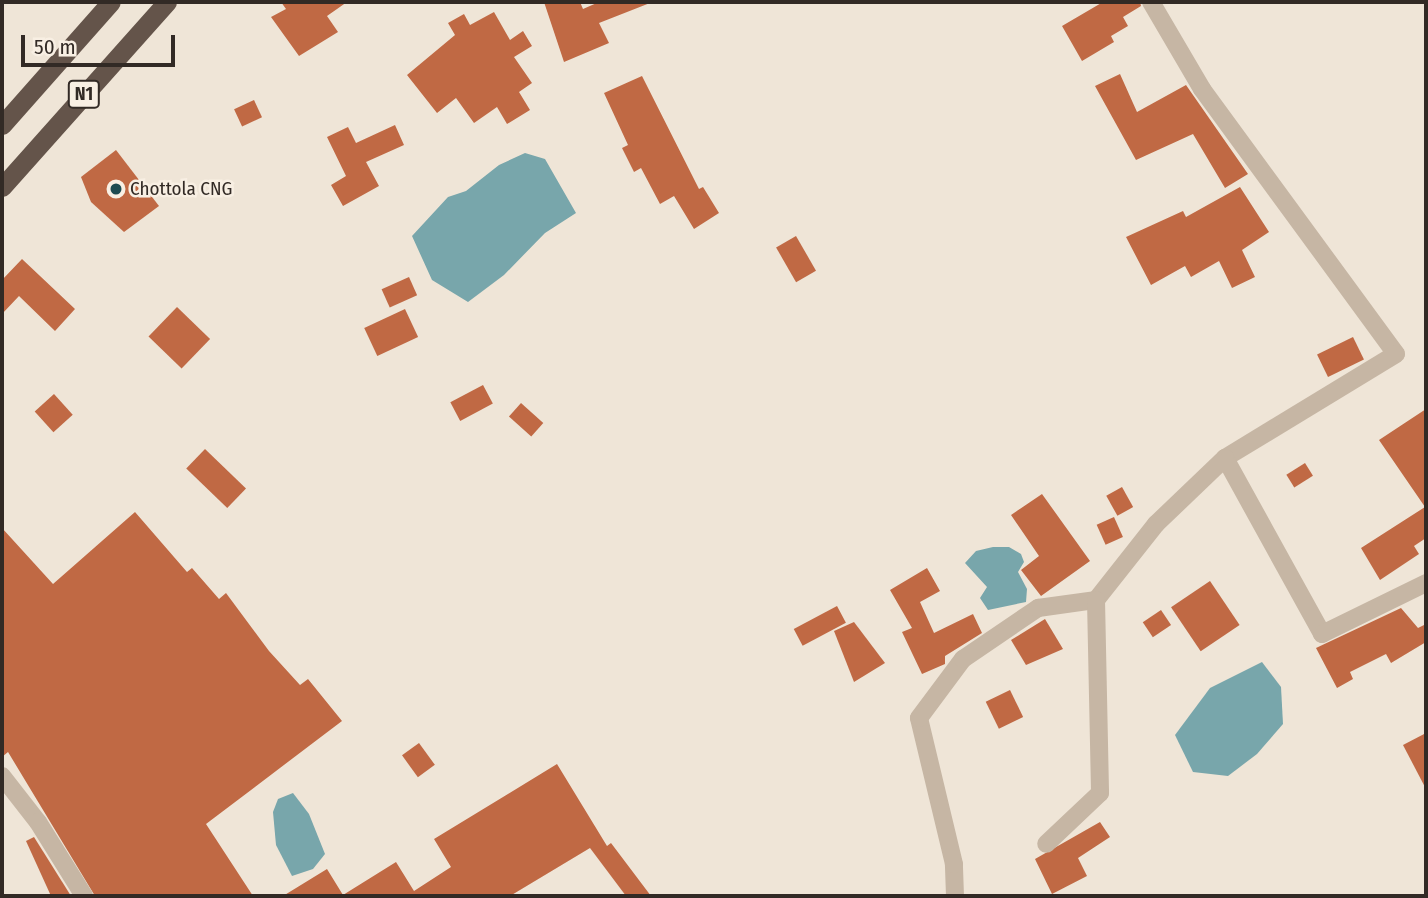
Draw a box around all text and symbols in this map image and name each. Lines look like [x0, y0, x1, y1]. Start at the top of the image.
scale bar [24, 21, 178, 65]
text: 50 m [34, 34, 76, 60]
road number: N1 [66, 80, 102, 108]
place label: Chottola CNG [130, 178, 232, 200]
marker: Chottola CNG [108, 181, 124, 197]

